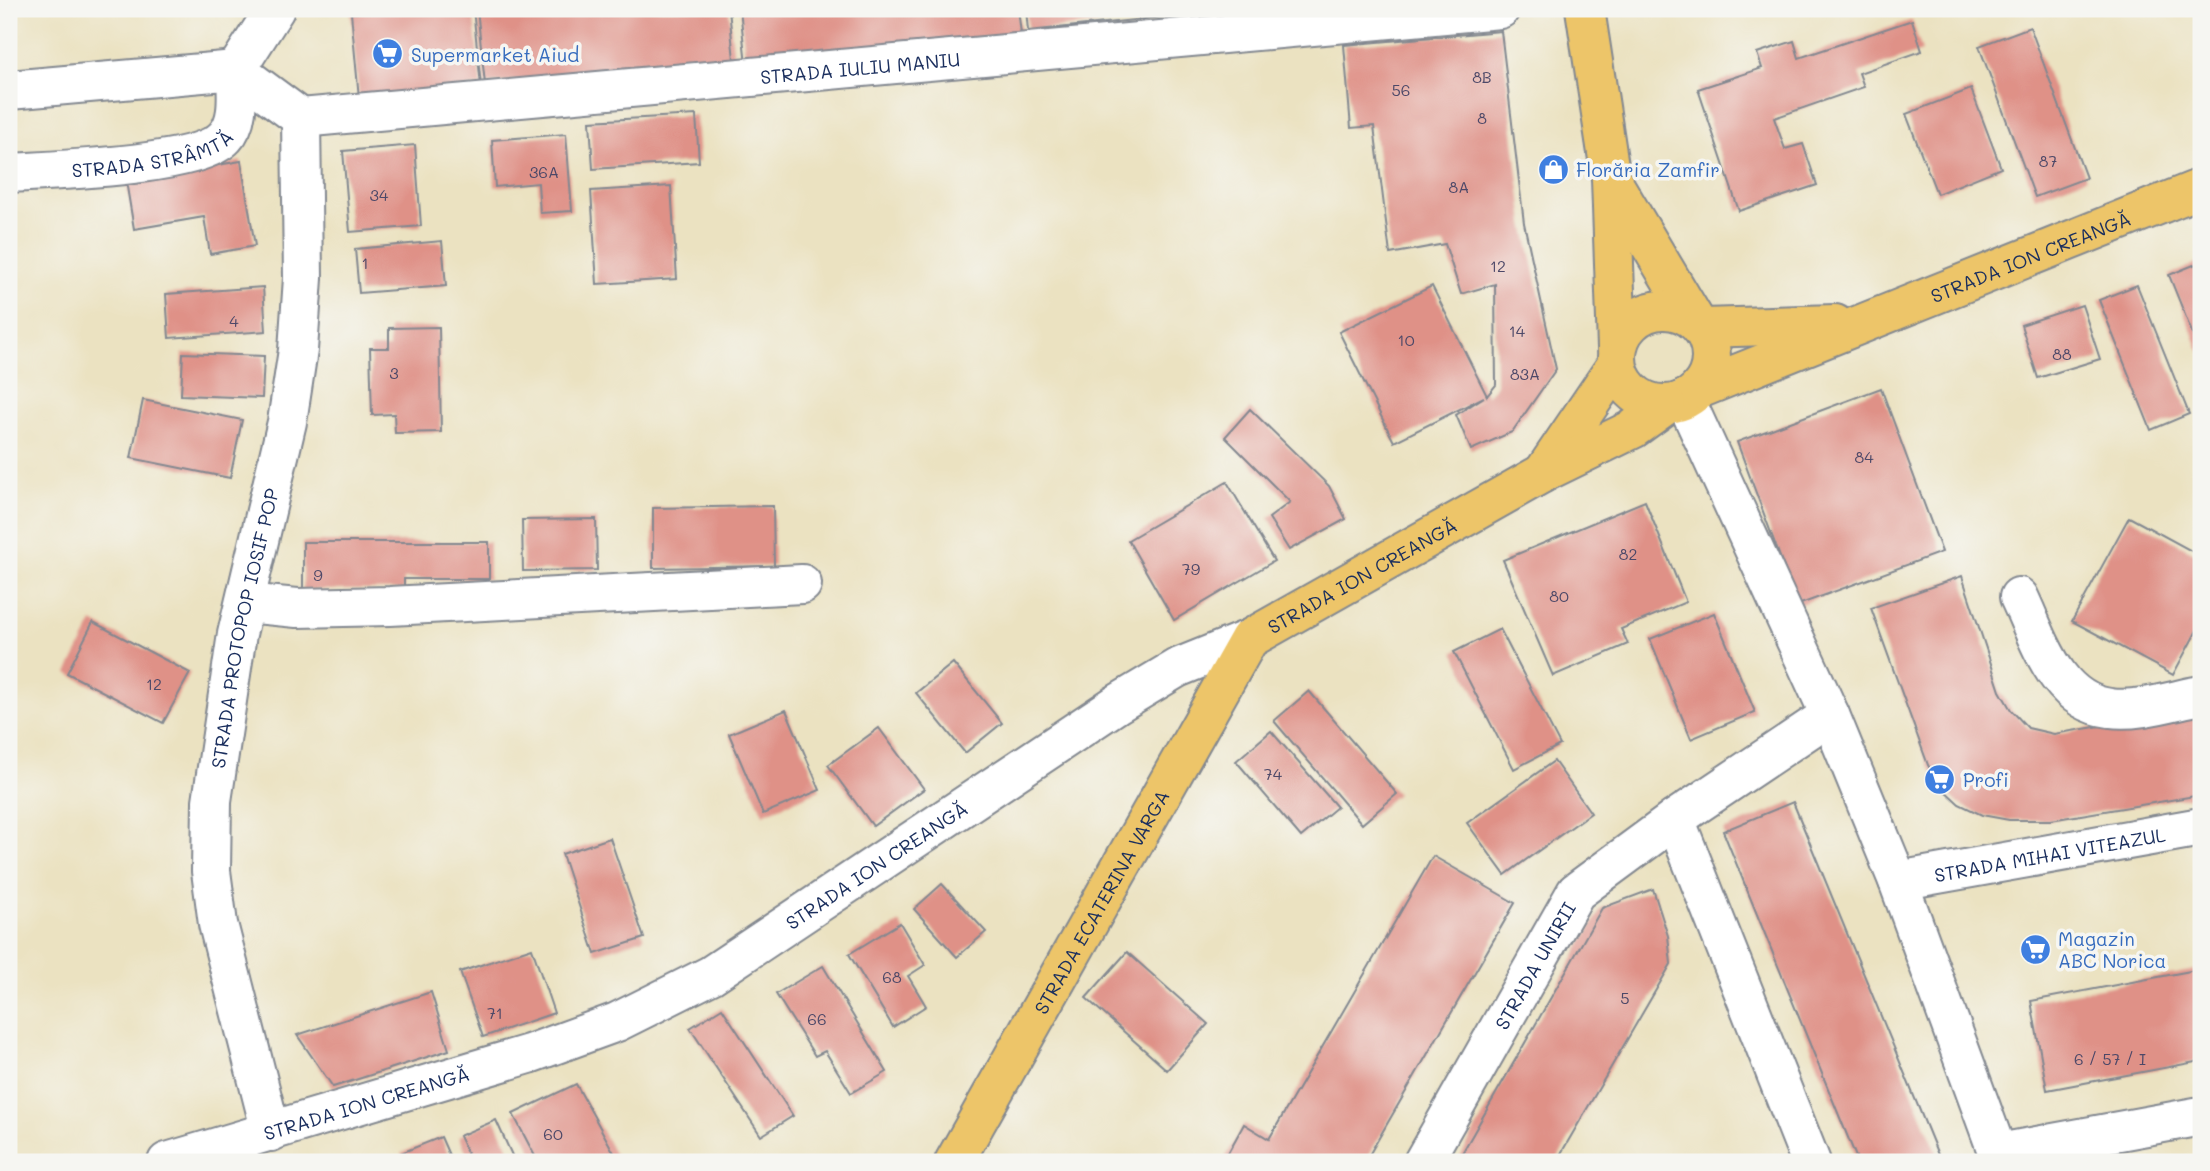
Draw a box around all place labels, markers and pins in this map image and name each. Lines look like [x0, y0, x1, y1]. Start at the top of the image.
supermarket icon: Supermarket Aiud [371, 37, 405, 71]
place label: Supermarket Aiud [411, 42, 579, 67]
shop icon: Florăria Zamfir [1536, 152, 1570, 186]
place label: Florăria Zamfir [1576, 157, 1720, 182]
supermarket icon: Profi [1923, 762, 1957, 796]
place label: Profi [1963, 767, 2009, 792]
place label: Magazin ABC Norica [2058, 926, 2166, 973]
supermarket icon: Magazin ABC Norica [2018, 932, 2052, 966]

